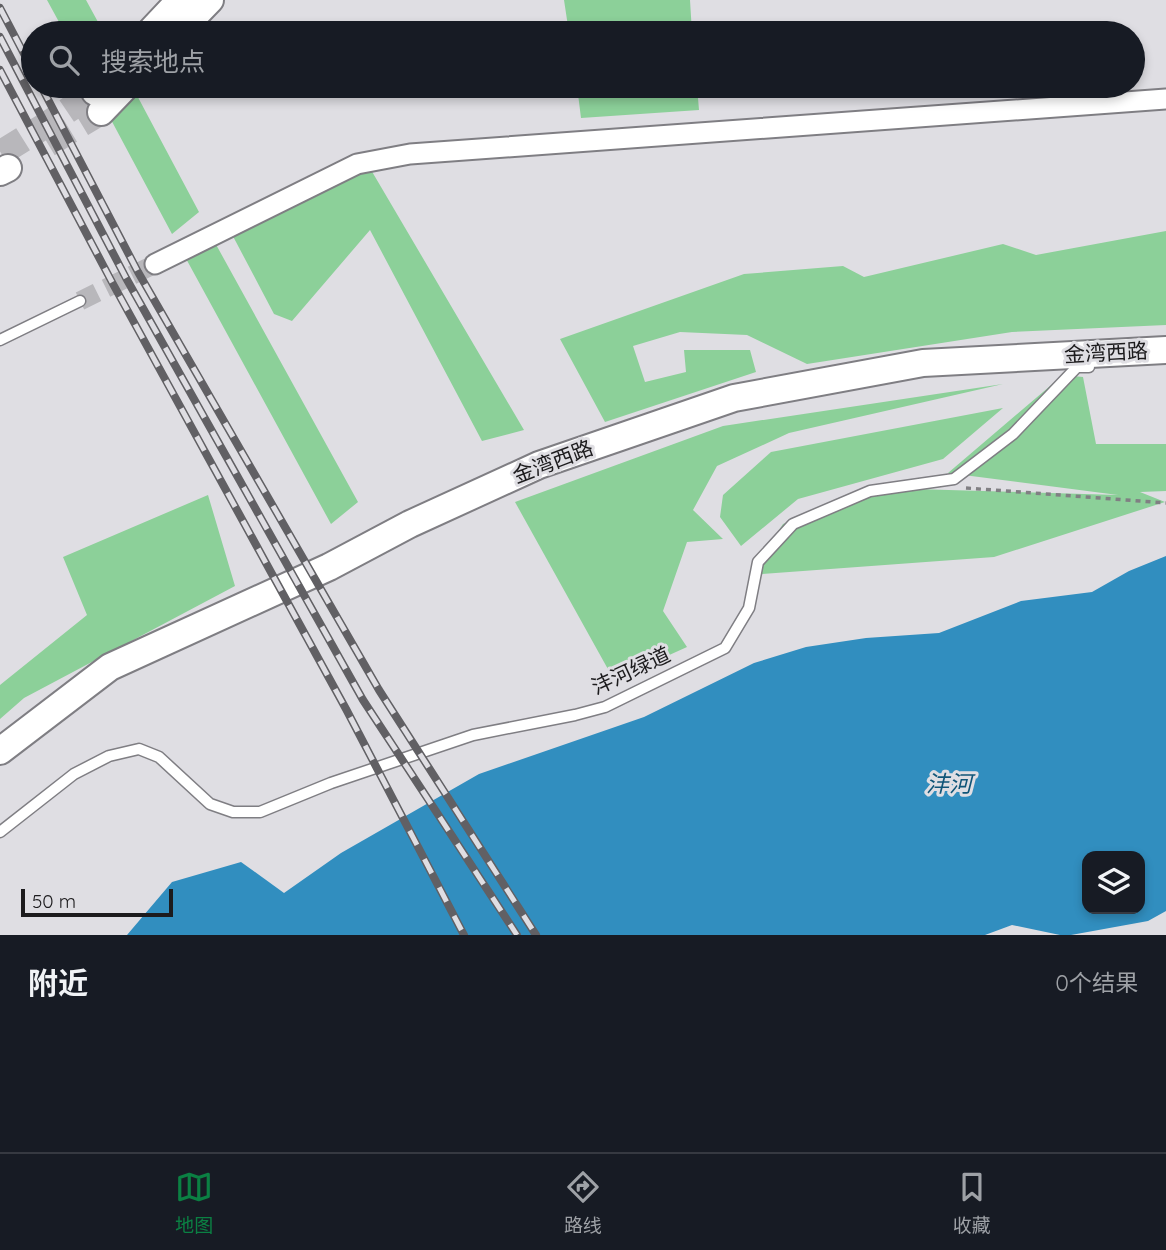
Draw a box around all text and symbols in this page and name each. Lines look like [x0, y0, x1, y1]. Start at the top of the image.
search box [21, 21, 1145, 98]
icon: search [45, 41, 83, 79]
text: 搜索地点 [101, 45, 205, 78]
street label: 金湾西路 [1063, 337, 1149, 367]
street label: 金湾西路 [509, 434, 597, 488]
street label: 沣河绿道 [587, 641, 674, 700]
water label: 沣河 [926, 769, 976, 798]
map controls [1082, 851, 1145, 914]
button: layers [1082, 851, 1145, 914]
scale bar [21, 886, 173, 918]
text: 50 m [32, 889, 76, 913]
text: 附近 [28, 964, 88, 1002]
text: 0个结果 [1055, 968, 1138, 997]
tab: 地图 [175, 1168, 213, 1237]
tab: 路线 [564, 1168, 602, 1237]
tab: 收藏 [953, 1168, 991, 1237]

